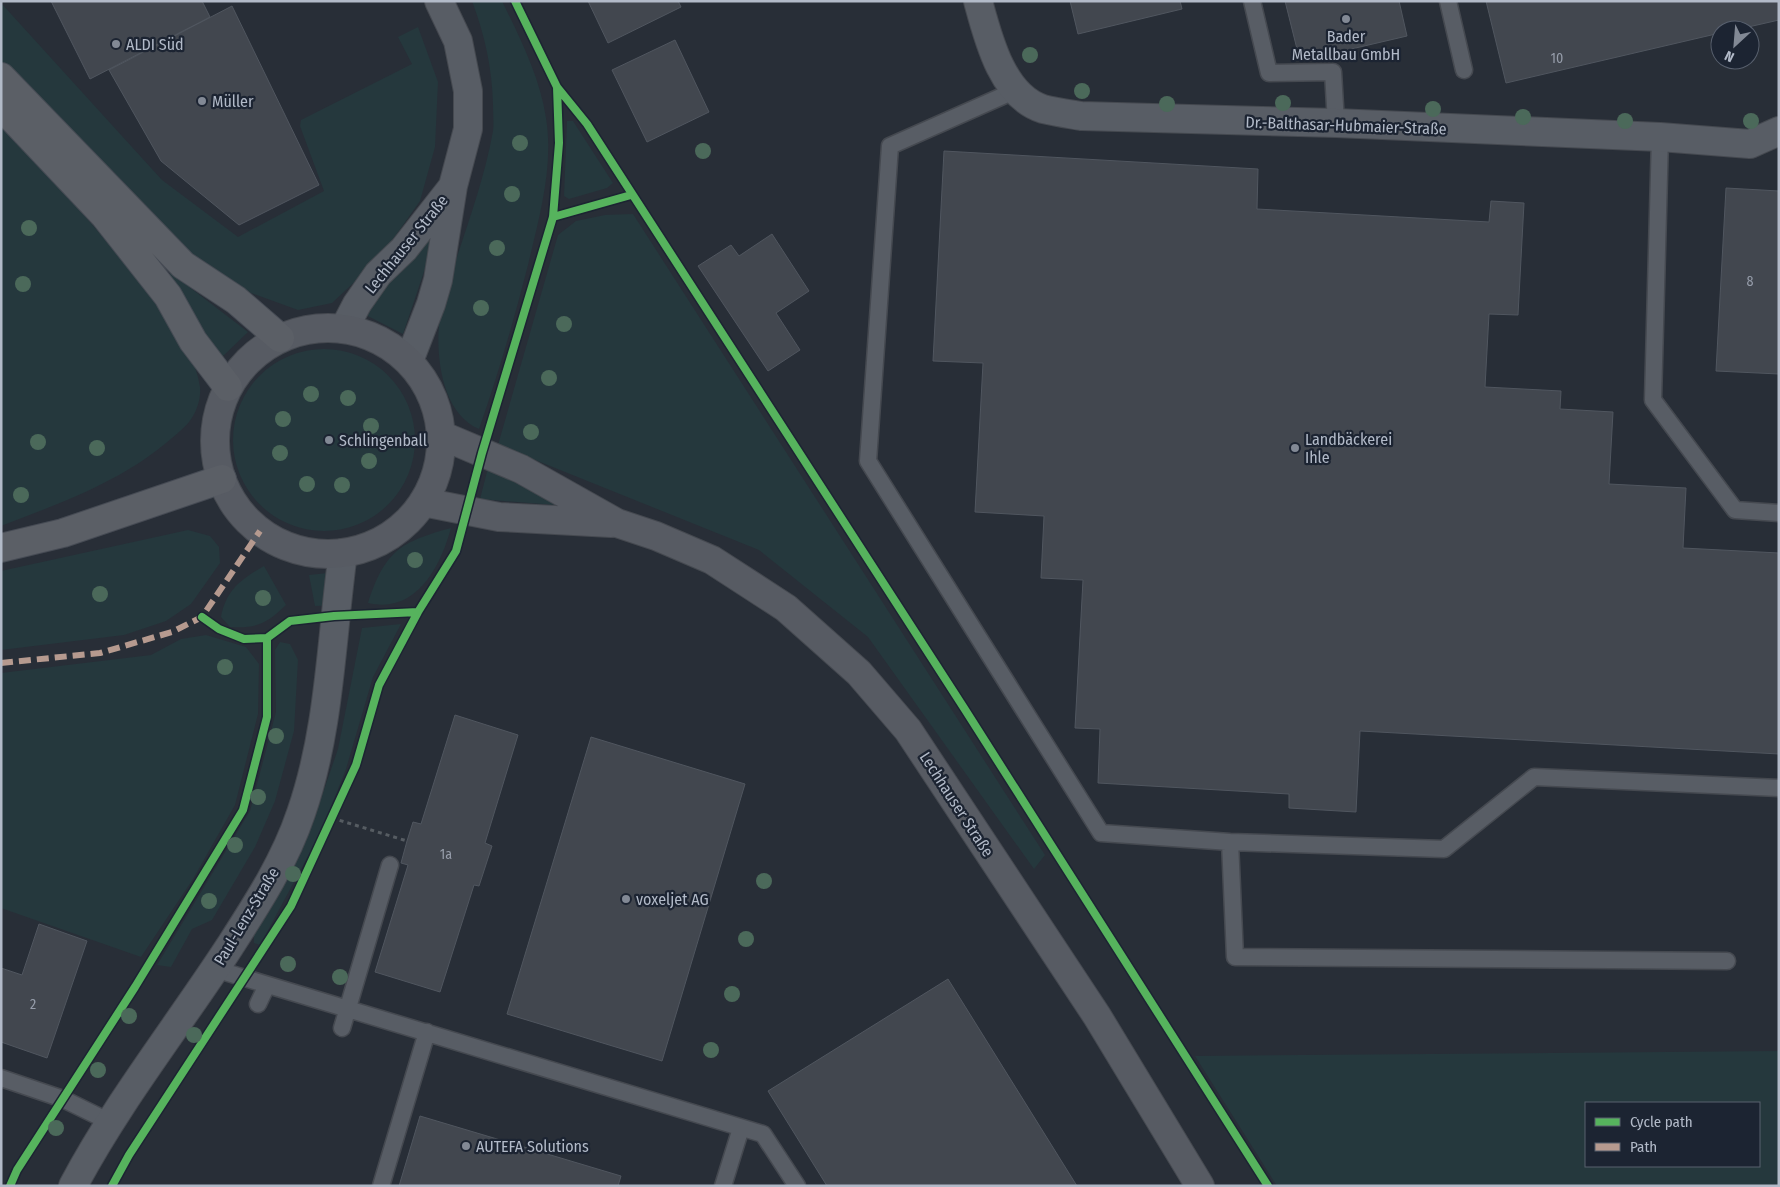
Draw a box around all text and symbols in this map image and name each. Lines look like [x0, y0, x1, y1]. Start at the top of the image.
marker: Bader Metallbau GmbH [1340, 13, 1352, 25]
north arrow [1710, 20, 1760, 70]
place label: Bader Metallbau GmbH [1292, 27, 1400, 64]
place label: ALDI Süd [126, 35, 184, 54]
marker: ALDI Süd [110, 38, 122, 50]
text: N [1722, 47, 1737, 66]
house number: 10 [1551, 50, 1563, 67]
place label: Müller [212, 92, 254, 111]
marker: Müller [196, 95, 208, 107]
street label: Dr.-Balthasar-Hubmaier-Straße [1245, 112, 1447, 139]
street label: Lechhauser Straße [361, 191, 452, 297]
house number: 8 [1747, 273, 1754, 290]
place label: Landbäckerei Ihle [1305, 430, 1392, 467]
place label: Schlingenball [339, 431, 427, 450]
marker: Schlingenball [323, 434, 335, 446]
marker: Landbäckerei Ihle [1289, 442, 1301, 454]
street label: Lechhauser Straße [916, 748, 998, 860]
house number: 1a [440, 846, 452, 863]
street label: Paul-Lenz-Straße [210, 864, 283, 968]
place label: voxeljet AG [636, 890, 709, 909]
marker: voxeljet AG [620, 893, 632, 905]
house number: 2 [30, 996, 36, 1013]
legend [1585, 1102, 1760, 1167]
text: Cycle path [1630, 1113, 1693, 1131]
place label: AUTEFA Solutions [476, 1137, 589, 1156]
text: Path [1630, 1138, 1657, 1156]
marker: AUTEFA Solutions [460, 1140, 472, 1152]

